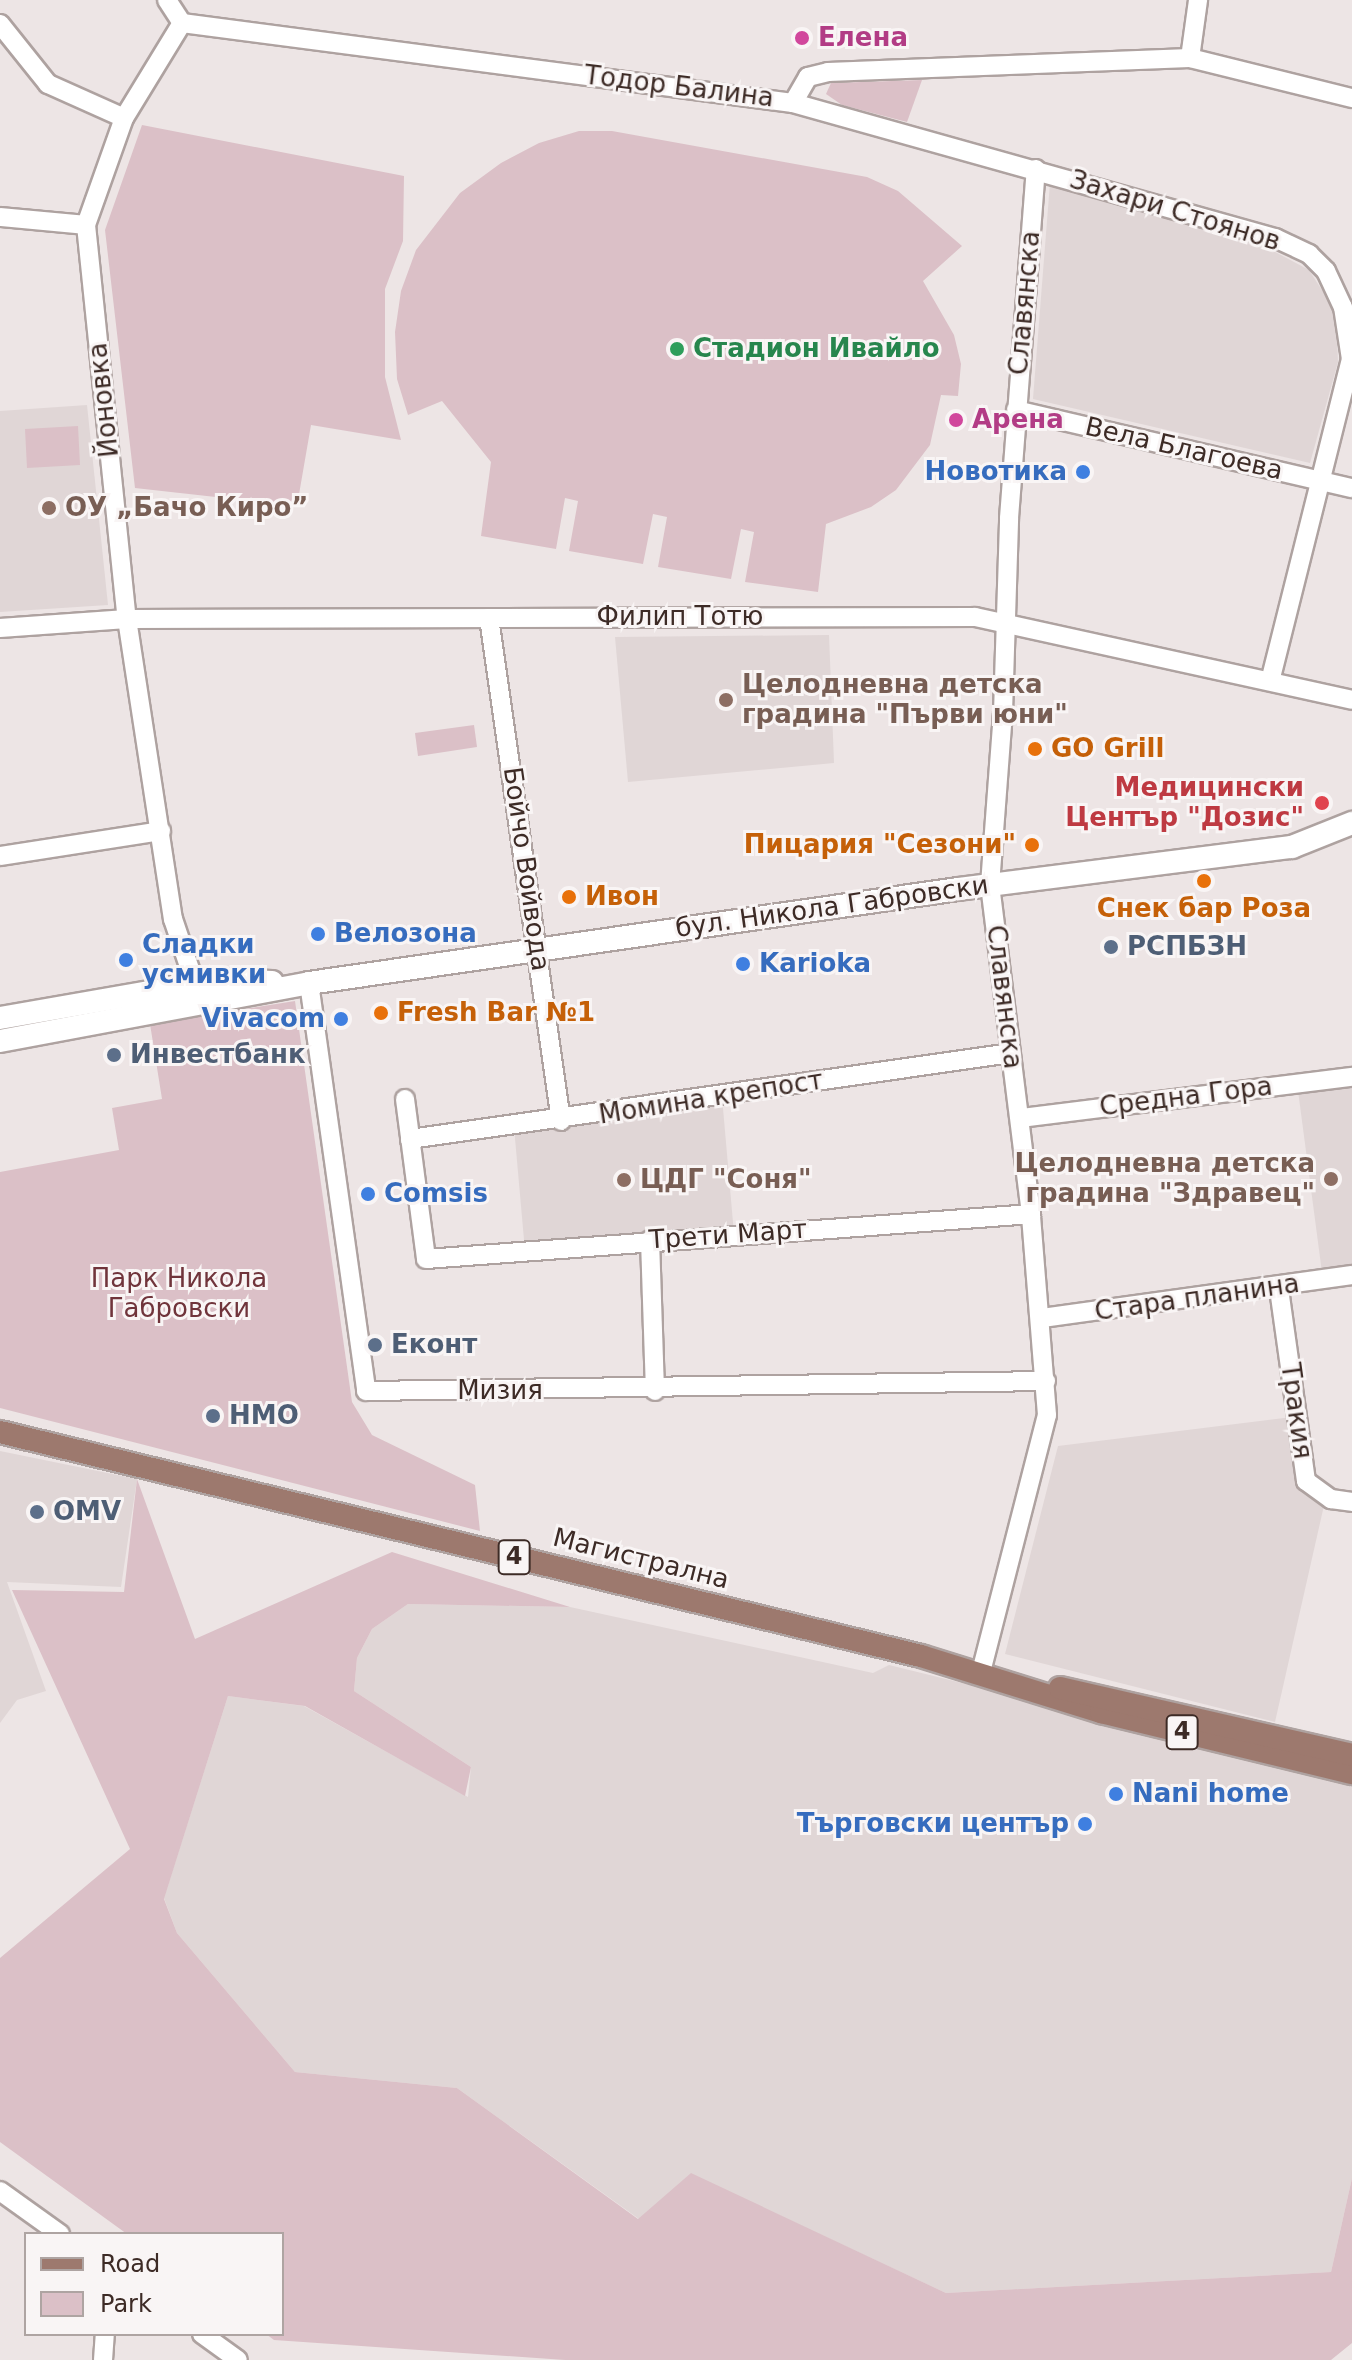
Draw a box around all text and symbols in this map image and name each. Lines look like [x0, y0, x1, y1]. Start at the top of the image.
place label: Елена [818, 22, 908, 54]
marker: Елена [793, 29, 811, 47]
street label: Тодор Балина [582, 60, 776, 114]
street label: Захари Стоянов [1066, 164, 1284, 258]
street label: Славянска [1003, 230, 1047, 376]
place label: Стадион Ивайло [693, 333, 940, 365]
marker: Стадион Ивайло [668, 340, 686, 358]
street label: Йоновка [82, 341, 126, 459]
place label: Арена [972, 404, 1064, 436]
marker: Арена [947, 411, 965, 429]
street label: Вела Благоева [1082, 411, 1286, 487]
place label: Новотика [925, 456, 1067, 488]
marker: Новотика [1074, 463, 1092, 481]
place label: ОУ „Бачо Киро” [65, 492, 308, 524]
marker: ОУ „Бачо Киро” [40, 499, 58, 517]
street label: Филип Тотю [597, 601, 763, 633]
place label: Целодневна детска градина "Първи юни" [742, 669, 1068, 730]
marker: Целодневна детска градина "Първи юни" [717, 691, 735, 709]
place label: GO Grill [1051, 733, 1164, 765]
marker: GO Grill [1026, 740, 1044, 758]
street label: Бойчо Войвода [496, 765, 556, 973]
place label: Медицински Център "Дозис" [1065, 772, 1304, 834]
marker: Медицински Център "Дозис" [1311, 792, 1333, 814]
place label: Пицария "Сезони" [744, 829, 1016, 861]
marker: Пицария "Сезони" [1023, 836, 1041, 854]
street label: бул. Никола Габровски [673, 870, 991, 944]
marker: Снек бар Роза [1195, 872, 1213, 890]
place label: Ивон [585, 881, 659, 913]
marker: Ивон [560, 888, 578, 906]
place label: Снек бар Роза [1097, 893, 1311, 925]
place label: Велозона [334, 918, 477, 950]
street label: Славянска [980, 923, 1028, 1071]
marker: Велозона [309, 925, 327, 943]
place label: Сладки усмивки [142, 929, 266, 990]
place label: РСПБЗН [1127, 931, 1247, 963]
marker: РСПБЗН [1102, 938, 1120, 956]
place label: Karioka [759, 948, 871, 980]
marker: Сладки усмивки [117, 951, 135, 969]
marker: Karioka [734, 955, 752, 973]
place label: Fresh Bar №1 [397, 997, 595, 1029]
place label: Vivacom [202, 1003, 325, 1035]
marker: Fresh Bar №1 [372, 1004, 390, 1022]
marker: Vivacom [332, 1010, 350, 1028]
place label: Инвестбанк [130, 1039, 306, 1071]
marker: Инвестбанк [105, 1046, 123, 1064]
street label: Момина крепост [597, 1065, 825, 1131]
street label: Средна Гора [1098, 1071, 1274, 1123]
place label: Целодневна детска градина "Здравец" [1014, 1148, 1315, 1210]
place label: ЦДГ "Соня" [640, 1164, 812, 1196]
marker: Целодневна детска градина "Здравец" [1322, 1170, 1340, 1188]
marker: ЦДГ "Соня" [615, 1171, 633, 1189]
place label: Comsis [384, 1178, 488, 1210]
marker: Comsis [359, 1185, 377, 1203]
street label: Трети Март [648, 1214, 808, 1256]
park label: Парк Никола Габровски [91, 1263, 267, 1324]
street label: Стара планина [1093, 1268, 1301, 1328]
place label: Еконт [391, 1329, 477, 1361]
marker: Еконт [366, 1336, 384, 1354]
street label: Тракия [1274, 1361, 1318, 1461]
street label: Мизия [457, 1375, 543, 1407]
place label: HMO [229, 1400, 299, 1432]
marker: HMO [204, 1407, 222, 1425]
place label: OMV [53, 1496, 121, 1528]
marker: OMV [28, 1503, 46, 1521]
street label: Магистрална [550, 1522, 732, 1596]
road number: 4 [496, 1537, 532, 1577]
road number: 4 [1164, 1712, 1200, 1752]
place label: Nani home [1132, 1778, 1289, 1810]
marker: Nani home [1107, 1785, 1125, 1803]
place label: Търговски център [797, 1808, 1069, 1840]
marker: Търговски център [1076, 1815, 1094, 1833]
legend [24, 2232, 284, 2336]
text: Road [100, 2250, 160, 2278]
text: Park [100, 2290, 152, 2318]

